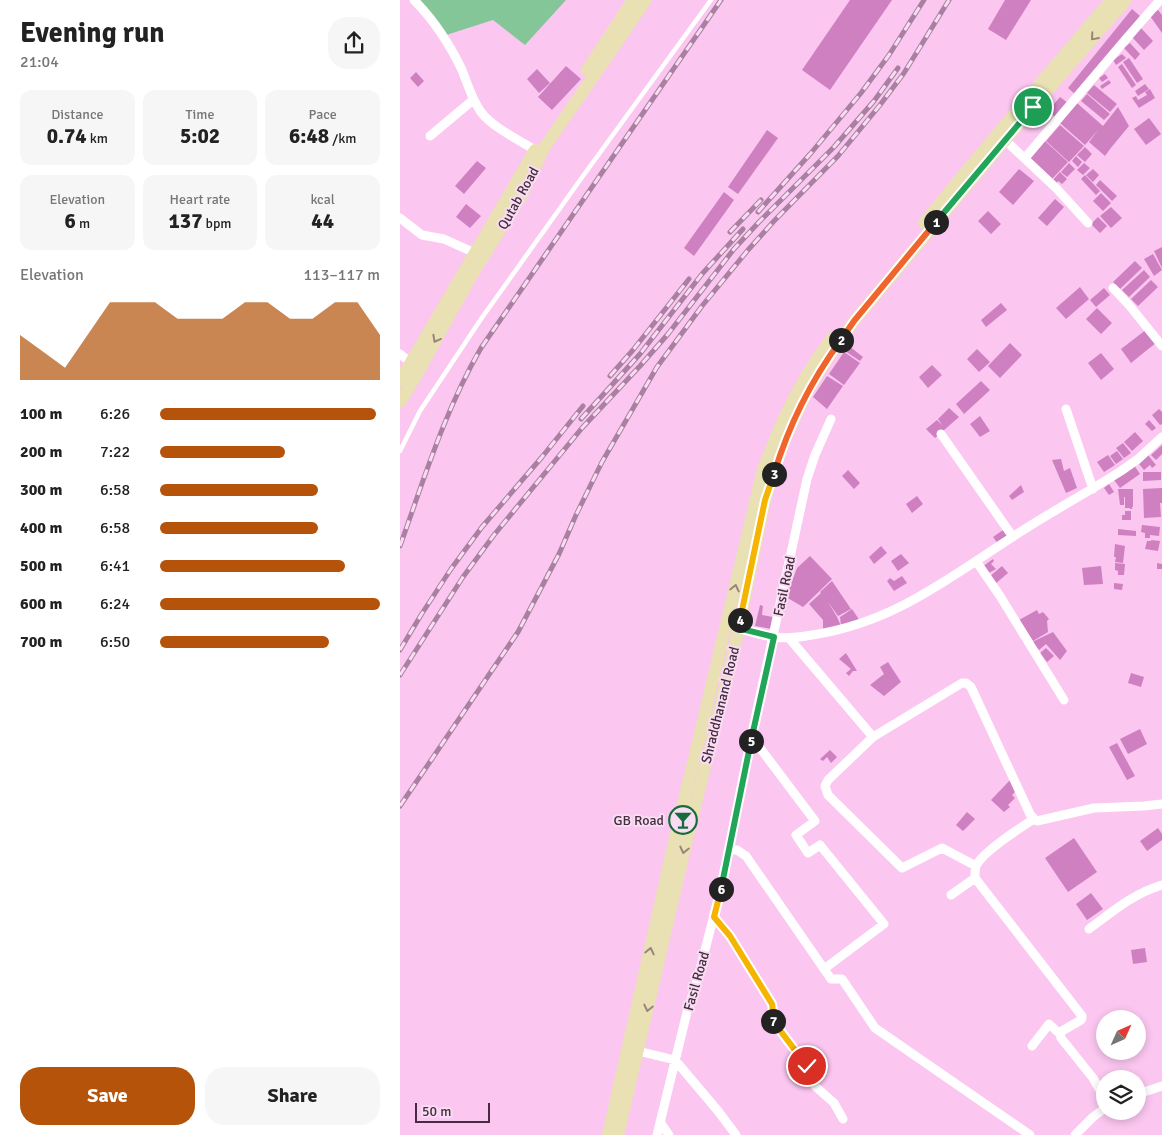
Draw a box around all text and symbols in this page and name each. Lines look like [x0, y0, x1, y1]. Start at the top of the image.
text: Evening run [20, 16, 165, 50]
button: share [328, 17, 380, 69]
one-way arrow [1091, 31, 1100, 40]
text: 21:04 [20, 52, 59, 72]
pin [1012, 86, 1054, 128]
icon: arrive [1019, 93, 1047, 121]
text: Distance [51, 106, 103, 123]
text: Time [186, 106, 214, 123]
text: Pace [309, 106, 337, 123]
text: 0.74 [47, 123, 87, 149]
text: 5:02 [180, 123, 220, 149]
text: 6:48 [289, 123, 329, 149]
text: km [87, 130, 108, 147]
text: /km [329, 130, 356, 147]
street label: Qutab Road [494, 164, 543, 233]
text: Elevation [49, 191, 105, 208]
text: Heart rate [170, 191, 230, 208]
text: kcal [310, 191, 335, 208]
text: 6 [65, 208, 76, 234]
text: 137 [168, 208, 202, 234]
text: 44 [311, 208, 334, 234]
pin: 1 [924, 210, 948, 234]
text: 1 [933, 214, 940, 231]
text: m [76, 215, 90, 232]
text: bpm [202, 215, 232, 232]
text: Elevation [20, 265, 84, 285]
text: 113–117 m [303, 265, 380, 285]
pin: 2 [828, 328, 854, 352]
text: 2 [838, 332, 845, 349]
one-way arrow [433, 334, 443, 343]
text: 100 m [20, 404, 62, 424]
text: 6:26 [100, 404, 130, 424]
text: 200 m [20, 442, 62, 462]
text: 7:22 [100, 442, 130, 462]
pin: 3 [762, 462, 786, 486]
text: 3 [771, 466, 778, 483]
text: 300 m [20, 480, 62, 500]
text: 6:58 [100, 480, 130, 500]
text: 400 m [20, 518, 62, 538]
text: 6:58 [100, 518, 130, 538]
street label: Fasil Road [770, 554, 799, 618]
text: 500 m [20, 556, 62, 576]
text: 6:41 [100, 556, 130, 576]
one-way arrow [729, 584, 740, 593]
text: 600 m [20, 594, 62, 614]
text: 6:24 [100, 594, 130, 614]
pin: 4 [728, 608, 752, 632]
text: 4 [737, 612, 744, 629]
text: 700 m [20, 632, 62, 652]
text: 6:50 [100, 632, 130, 652]
street label: Shraddhanand Road [698, 645, 743, 765]
pin: 5 [738, 728, 764, 754]
text: 5 [748, 733, 755, 750]
bar icon: GB Road [668, 805, 698, 835]
place label: GB Road [613, 812, 664, 829]
one-way arrow [679, 846, 690, 855]
pin: 6 [708, 876, 734, 902]
text: 6 [718, 881, 725, 898]
one-way arrow [644, 946, 655, 955]
street label: Fasil Road [680, 949, 713, 1013]
one-way arrow [643, 1004, 654, 1013]
pin: 7 [760, 1008, 786, 1034]
north arrow [1096, 1010, 1146, 1060]
map controls [1096, 1010, 1146, 1120]
text: 7 [770, 1013, 777, 1030]
pin [786, 1045, 828, 1087]
icon: check [793, 1052, 821, 1080]
button: Save [20, 1067, 195, 1125]
button: Share [205, 1067, 380, 1125]
button: layers [1096, 1070, 1146, 1120]
scale bar [415, 1100, 490, 1123]
text: 50 m [422, 1103, 451, 1120]

